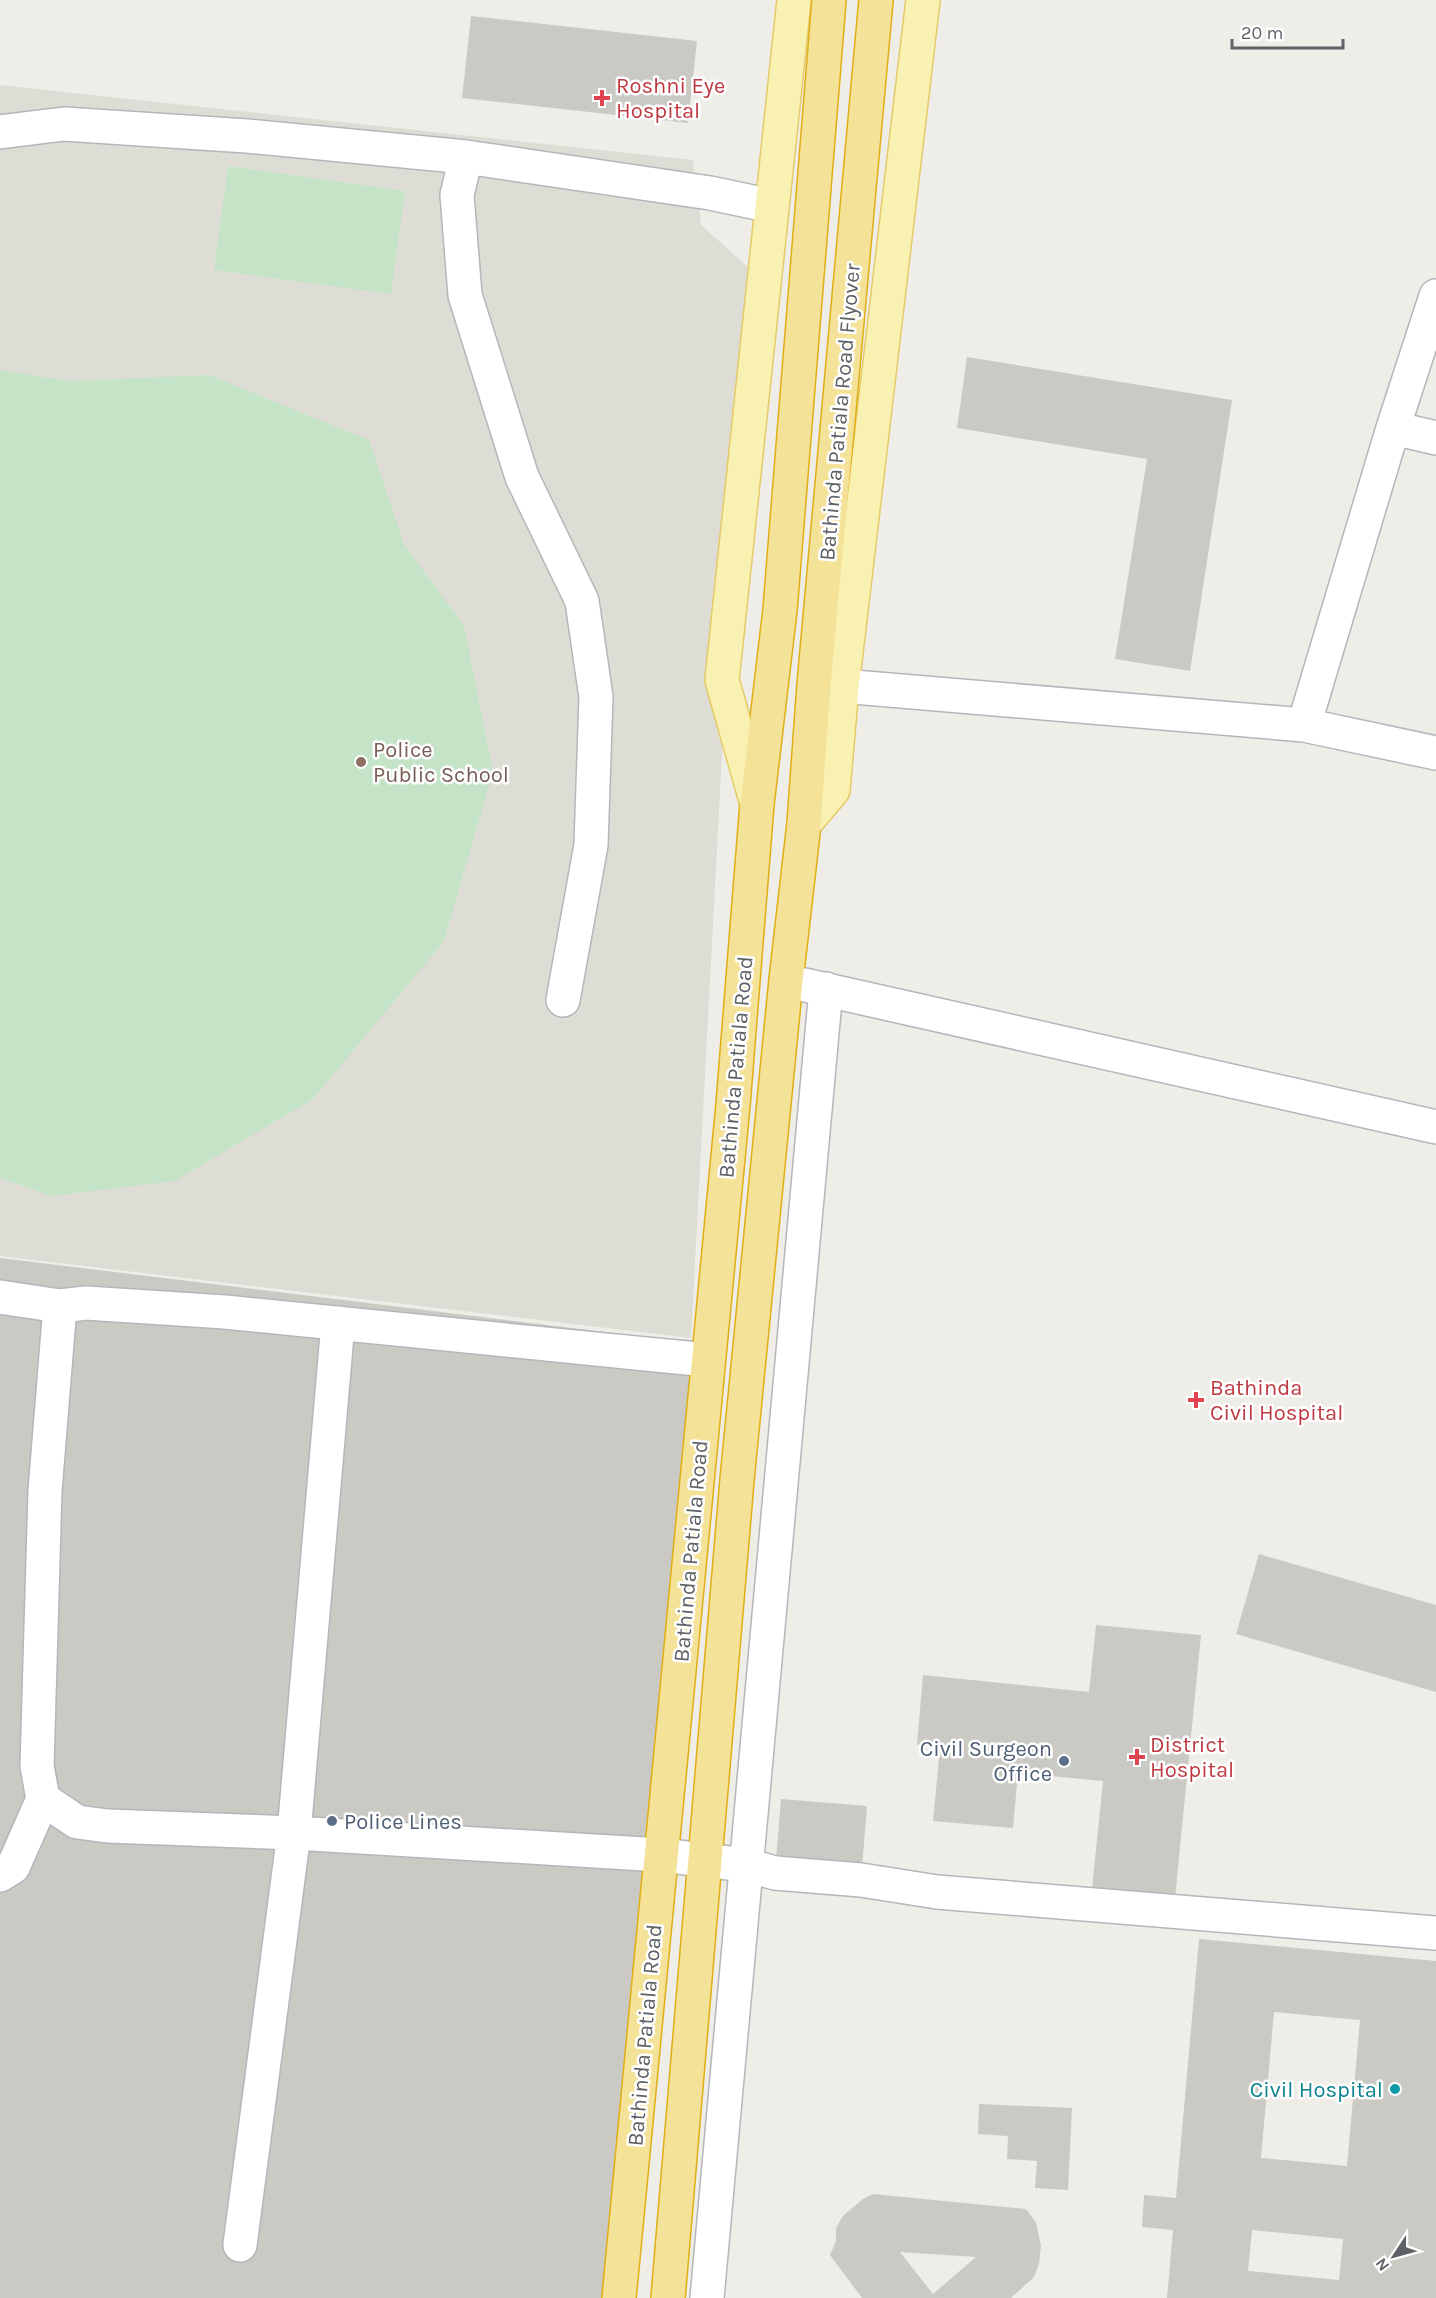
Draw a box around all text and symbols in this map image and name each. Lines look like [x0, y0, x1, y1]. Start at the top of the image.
scale bar [1232, 12, 1343, 50]
text: 20 m [1241, 22, 1283, 44]
place label: Roshni Eye Hospital [616, 73, 725, 124]
marker: Roshni Eye Hospital [593, 89, 611, 107]
street label: Bathinda Patiala Road Flyover [814, 262, 866, 562]
place label: Police Public School [373, 737, 509, 788]
marker: Police Public School [354, 755, 368, 769]
street label: Bathinda Patiala Road [713, 955, 759, 1179]
place label: Bathinda Civil Hospital [1210, 1375, 1343, 1426]
marker: Bathinda Civil Hospital [1187, 1391, 1205, 1409]
street label: Bathinda Patiala Road [668, 1439, 714, 1663]
place label: District Hospital [1150, 1732, 1234, 1783]
place label: Civil Surgeon Office [920, 1736, 1052, 1787]
marker: District Hospital [1128, 1748, 1146, 1766]
marker: Civil Surgeon Office [1057, 1754, 1071, 1768]
place label: Police Lines [344, 1809, 462, 1835]
marker: Police Lines [325, 1814, 339, 1828]
street label: Bathinda Patiala Road [622, 1923, 668, 2147]
place label: Civil Hospital [1250, 2077, 1383, 2103]
marker: Civil Hospital [1388, 2082, 1402, 2096]
north arrow [1364, 2226, 1424, 2286]
text: N [1371, 2254, 1393, 2275]

